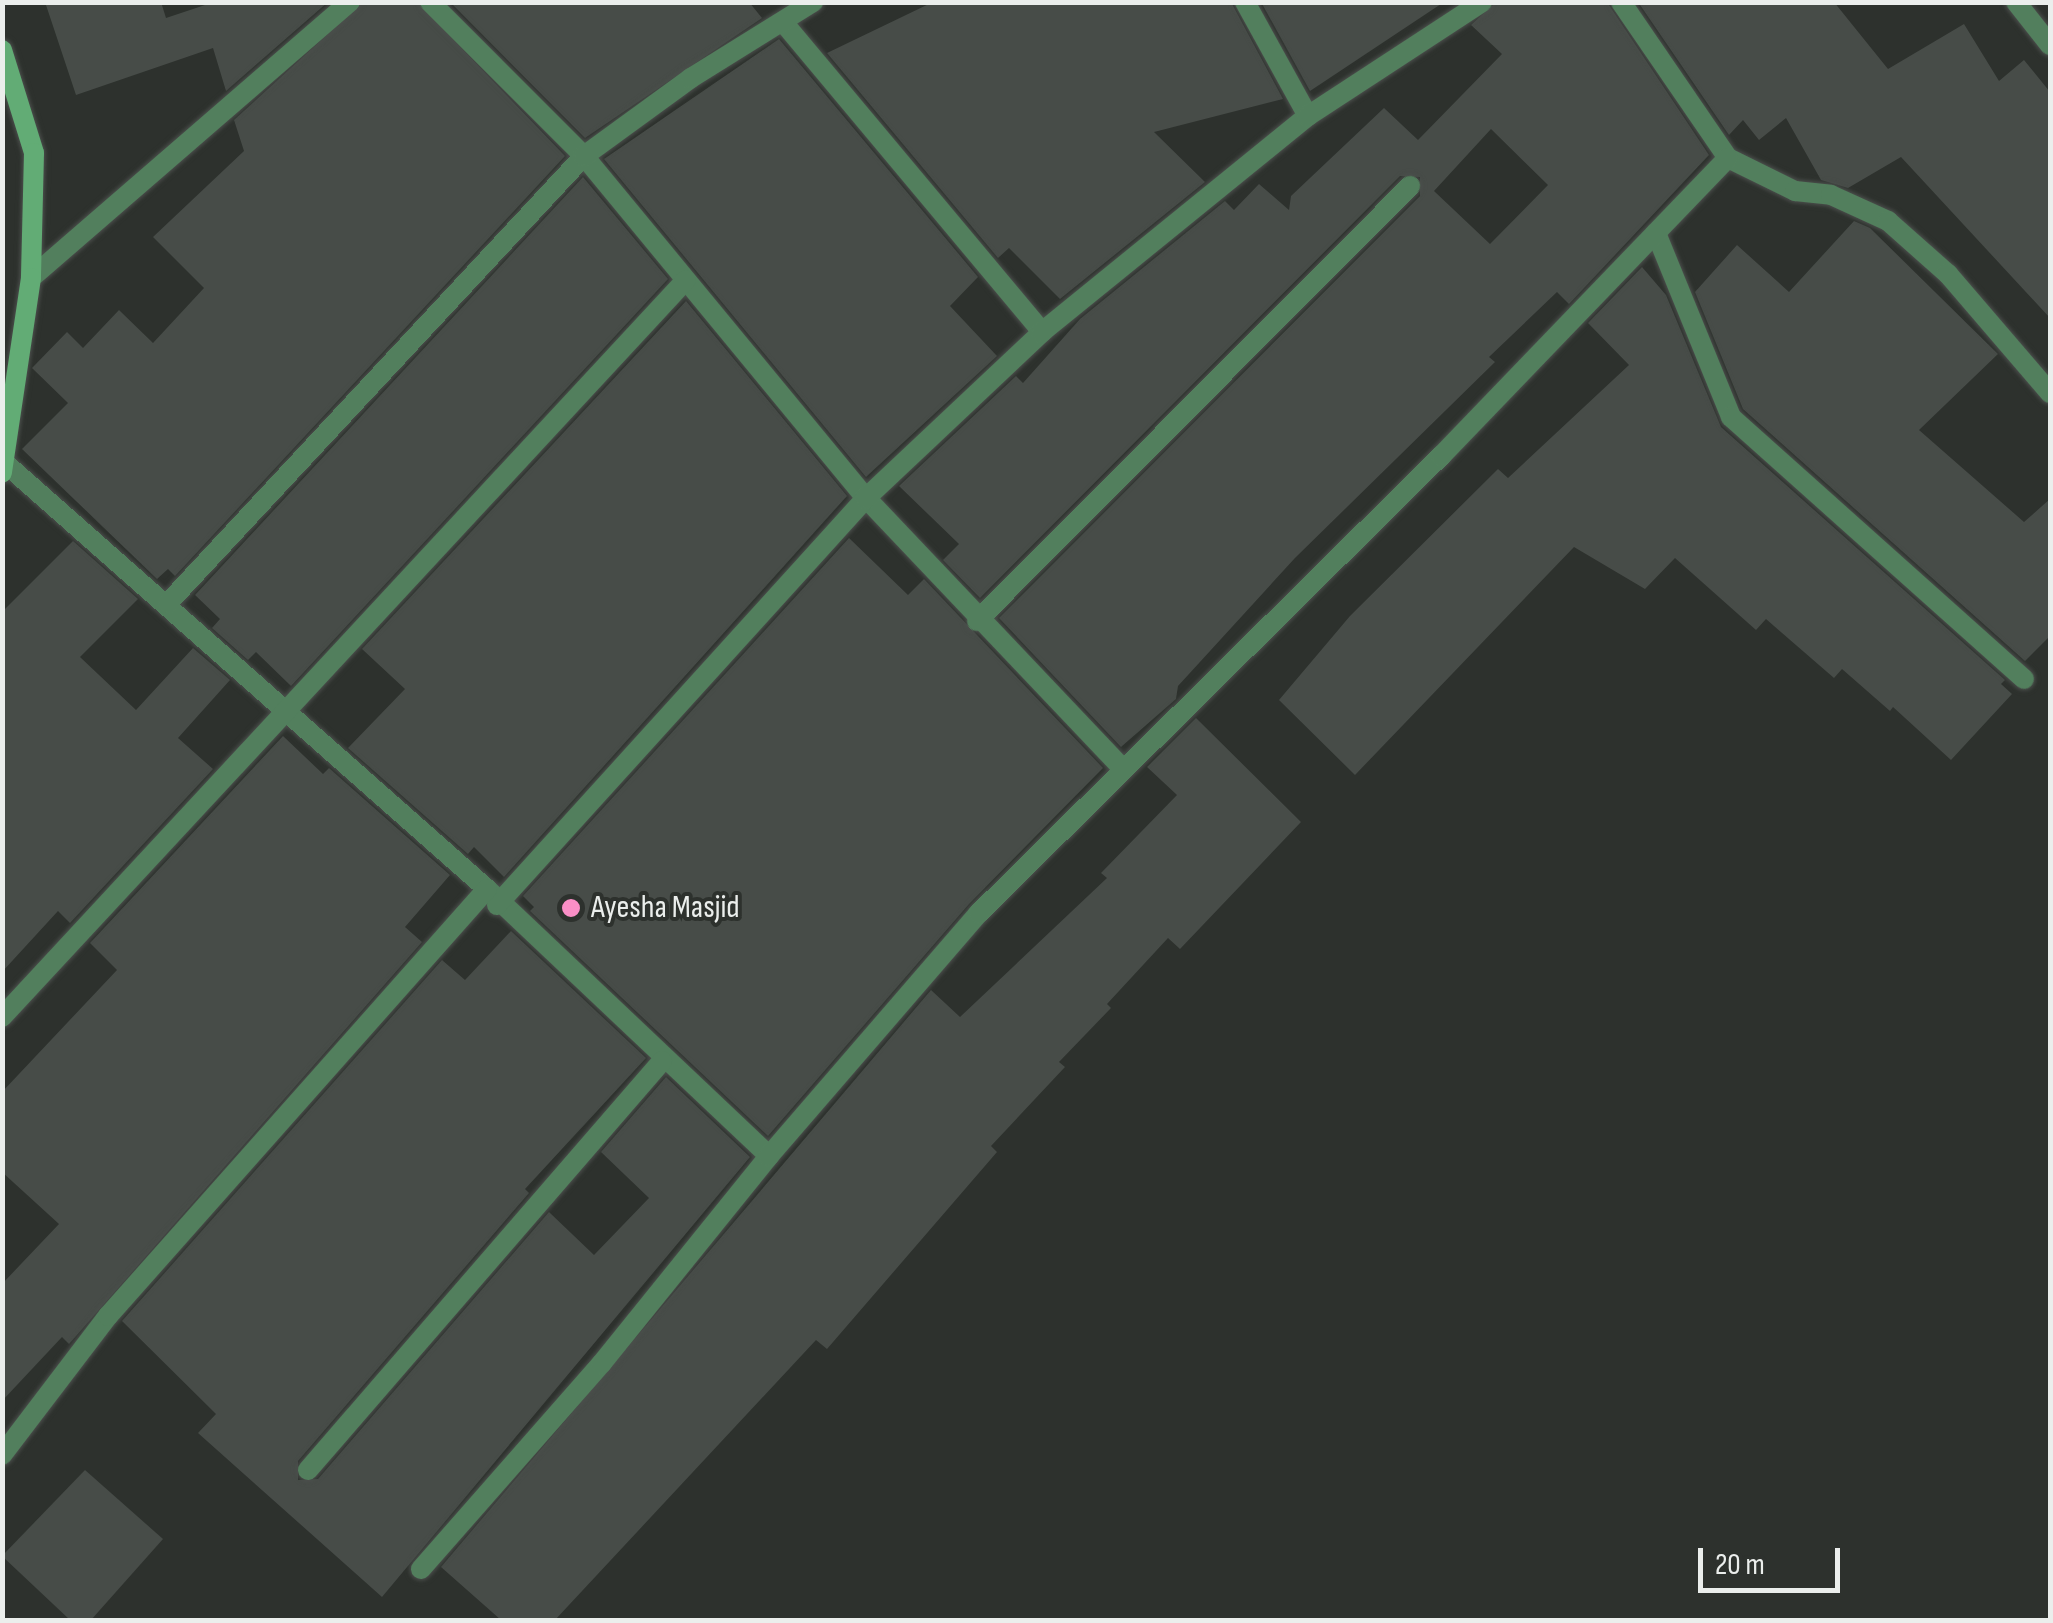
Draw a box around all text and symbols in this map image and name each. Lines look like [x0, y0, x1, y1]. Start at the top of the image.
place label: Ayesha Masjid [591, 889, 740, 927]
marker: Ayesha Masjid [560, 897, 582, 919]
scale bar [1703, 1528, 1846, 1590]
text: 20 m [1715, 1547, 1765, 1583]

